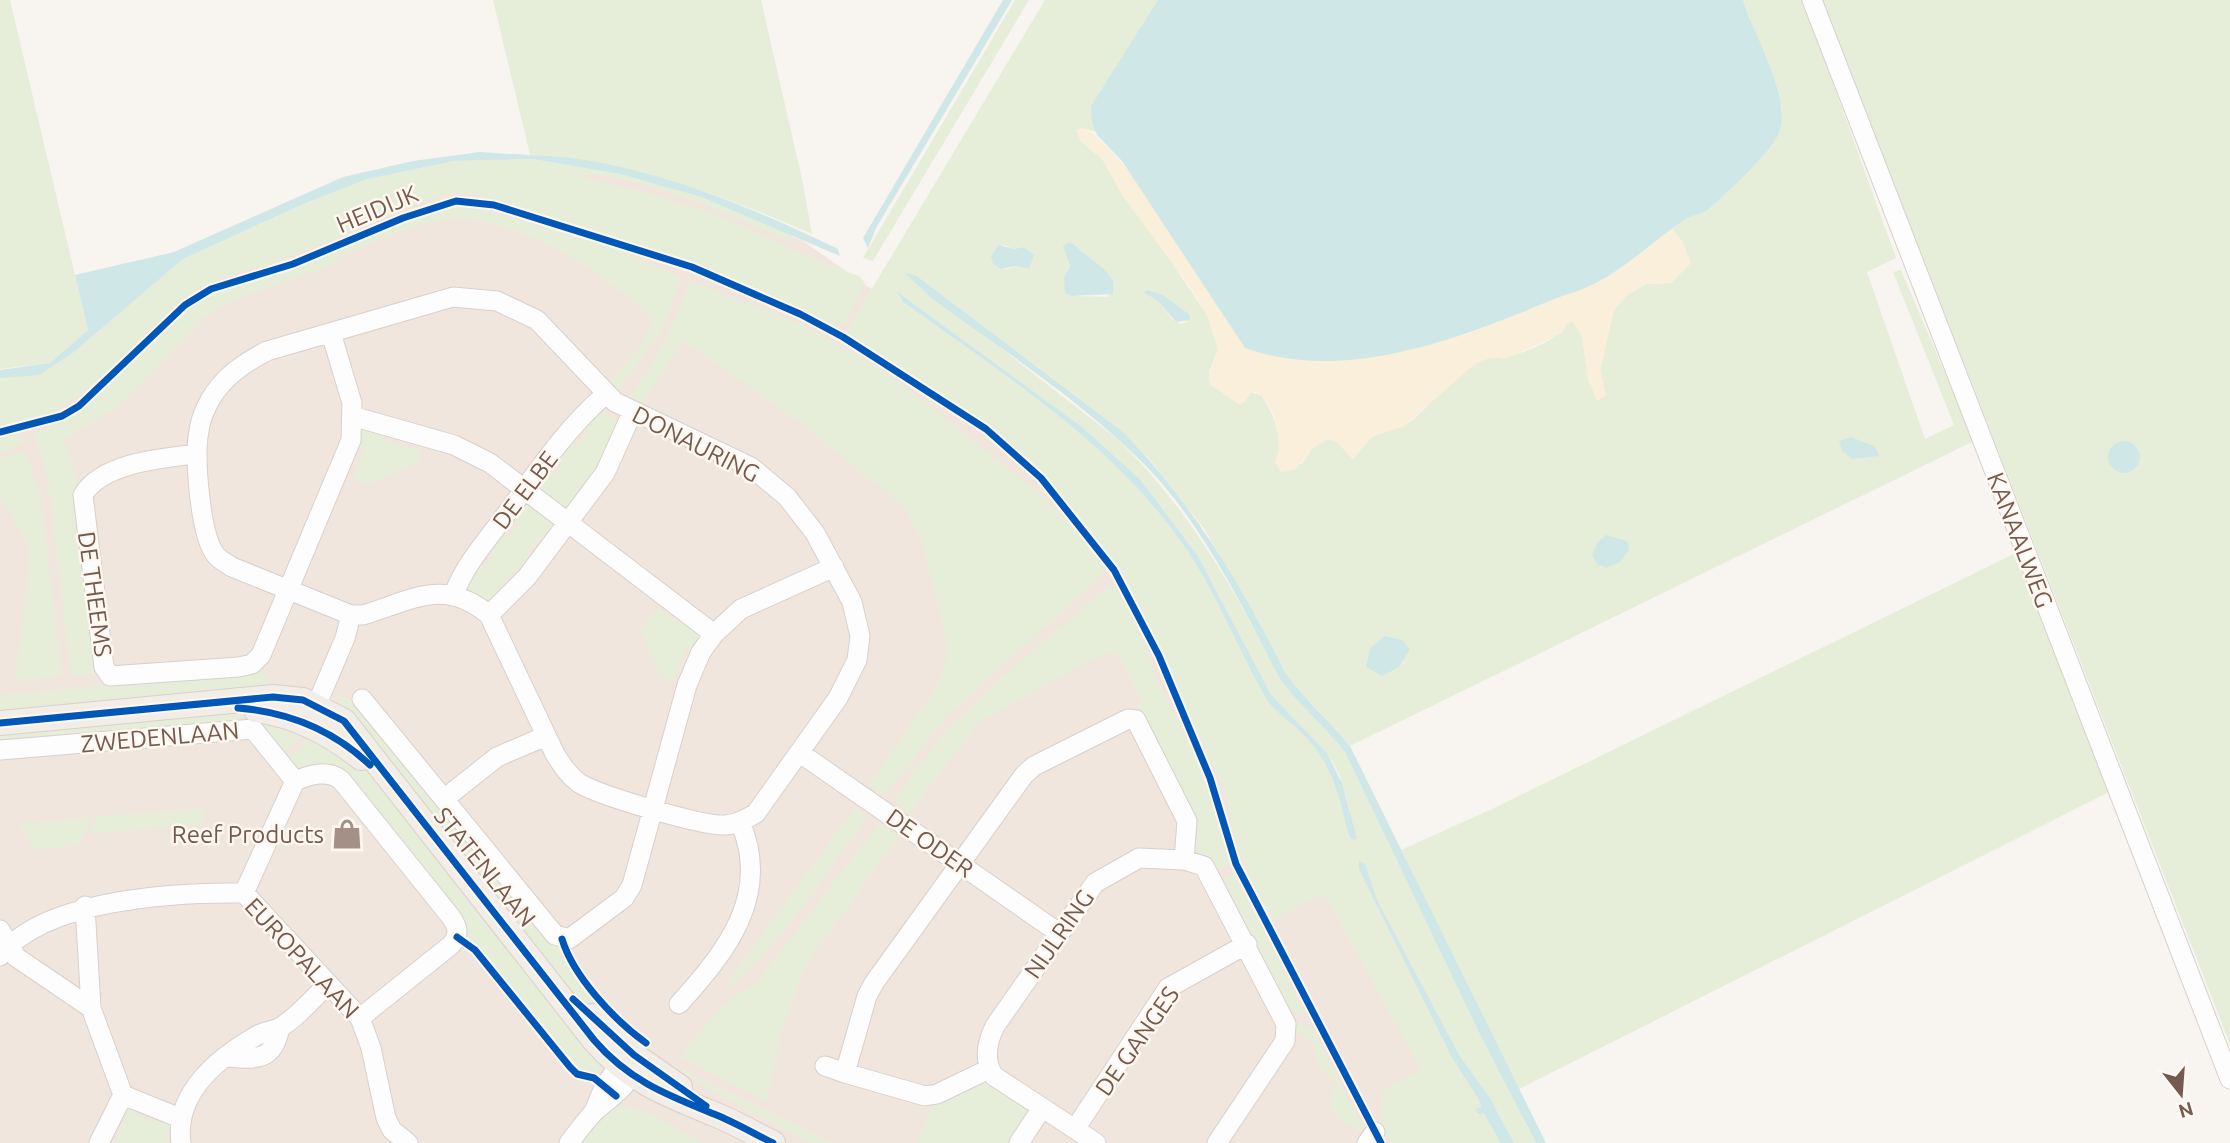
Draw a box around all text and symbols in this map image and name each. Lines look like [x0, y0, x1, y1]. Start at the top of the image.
street label: HEIDIJK [332, 180, 422, 238]
street label: DONAURING [628, 400, 764, 488]
street label: DE ELBE [487, 446, 563, 534]
street label: KANAALWEG [1982, 469, 2058, 611]
street label: DE THEEMS [73, 530, 117, 658]
street label: ZWEDENLAAN [80, 717, 240, 757]
street label: STATENLAAN [429, 802, 541, 932]
street label: DE ODER [881, 803, 979, 883]
shop icon: Reef Products [330, 817, 364, 851]
place label: Reef Products [172, 821, 324, 848]
street label: NIJLRING [1019, 885, 1099, 983]
street label: EUROPALAAN [240, 892, 364, 1024]
street label: DE GANGES [1090, 981, 1184, 1101]
north arrow [2146, 1059, 2216, 1129]
text: N [2176, 1098, 2196, 1123]

